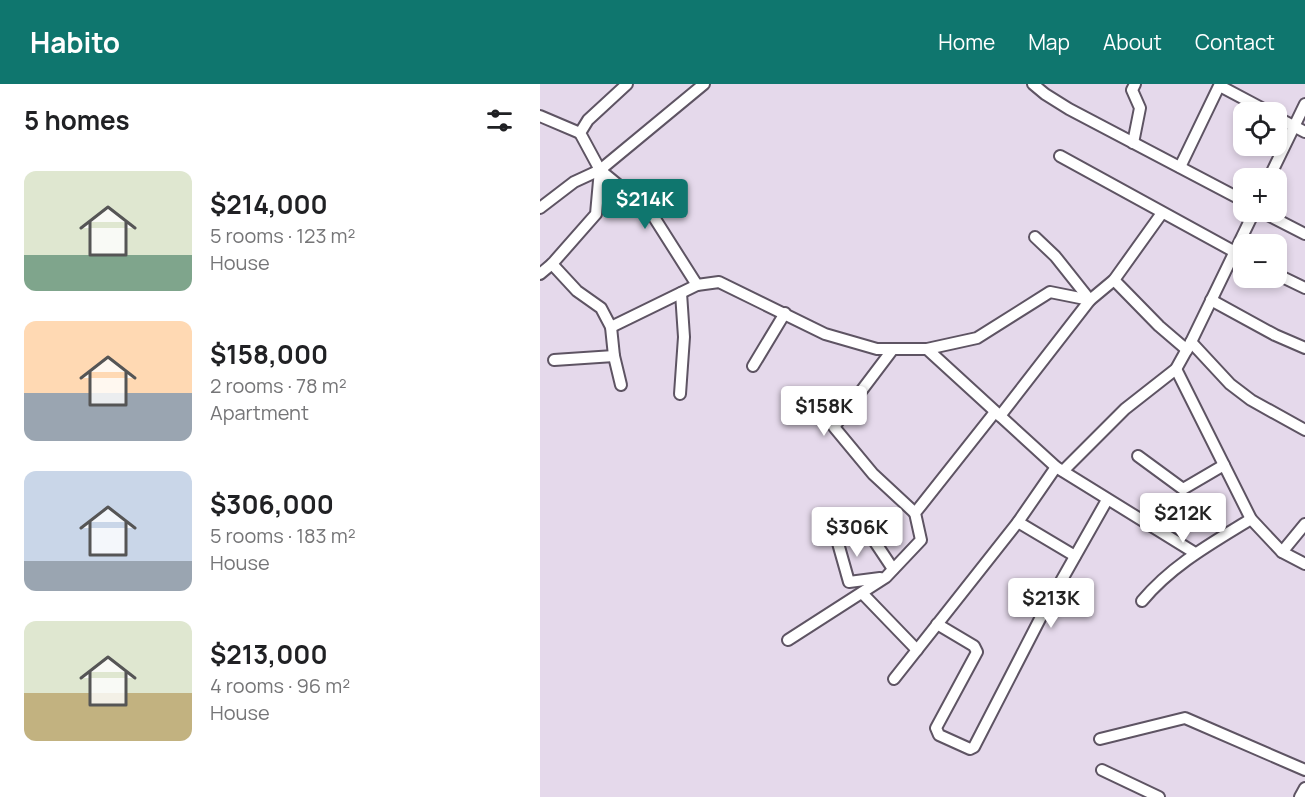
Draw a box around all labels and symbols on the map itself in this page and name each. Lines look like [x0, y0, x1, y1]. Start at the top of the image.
pin: $214K [603, 179, 687, 230]
pin: $158K [782, 386, 866, 437]
pin: $212K [1141, 493, 1225, 544]
pin: $306K [815, 507, 899, 558]
pin: $213K [1009, 578, 1093, 629]

